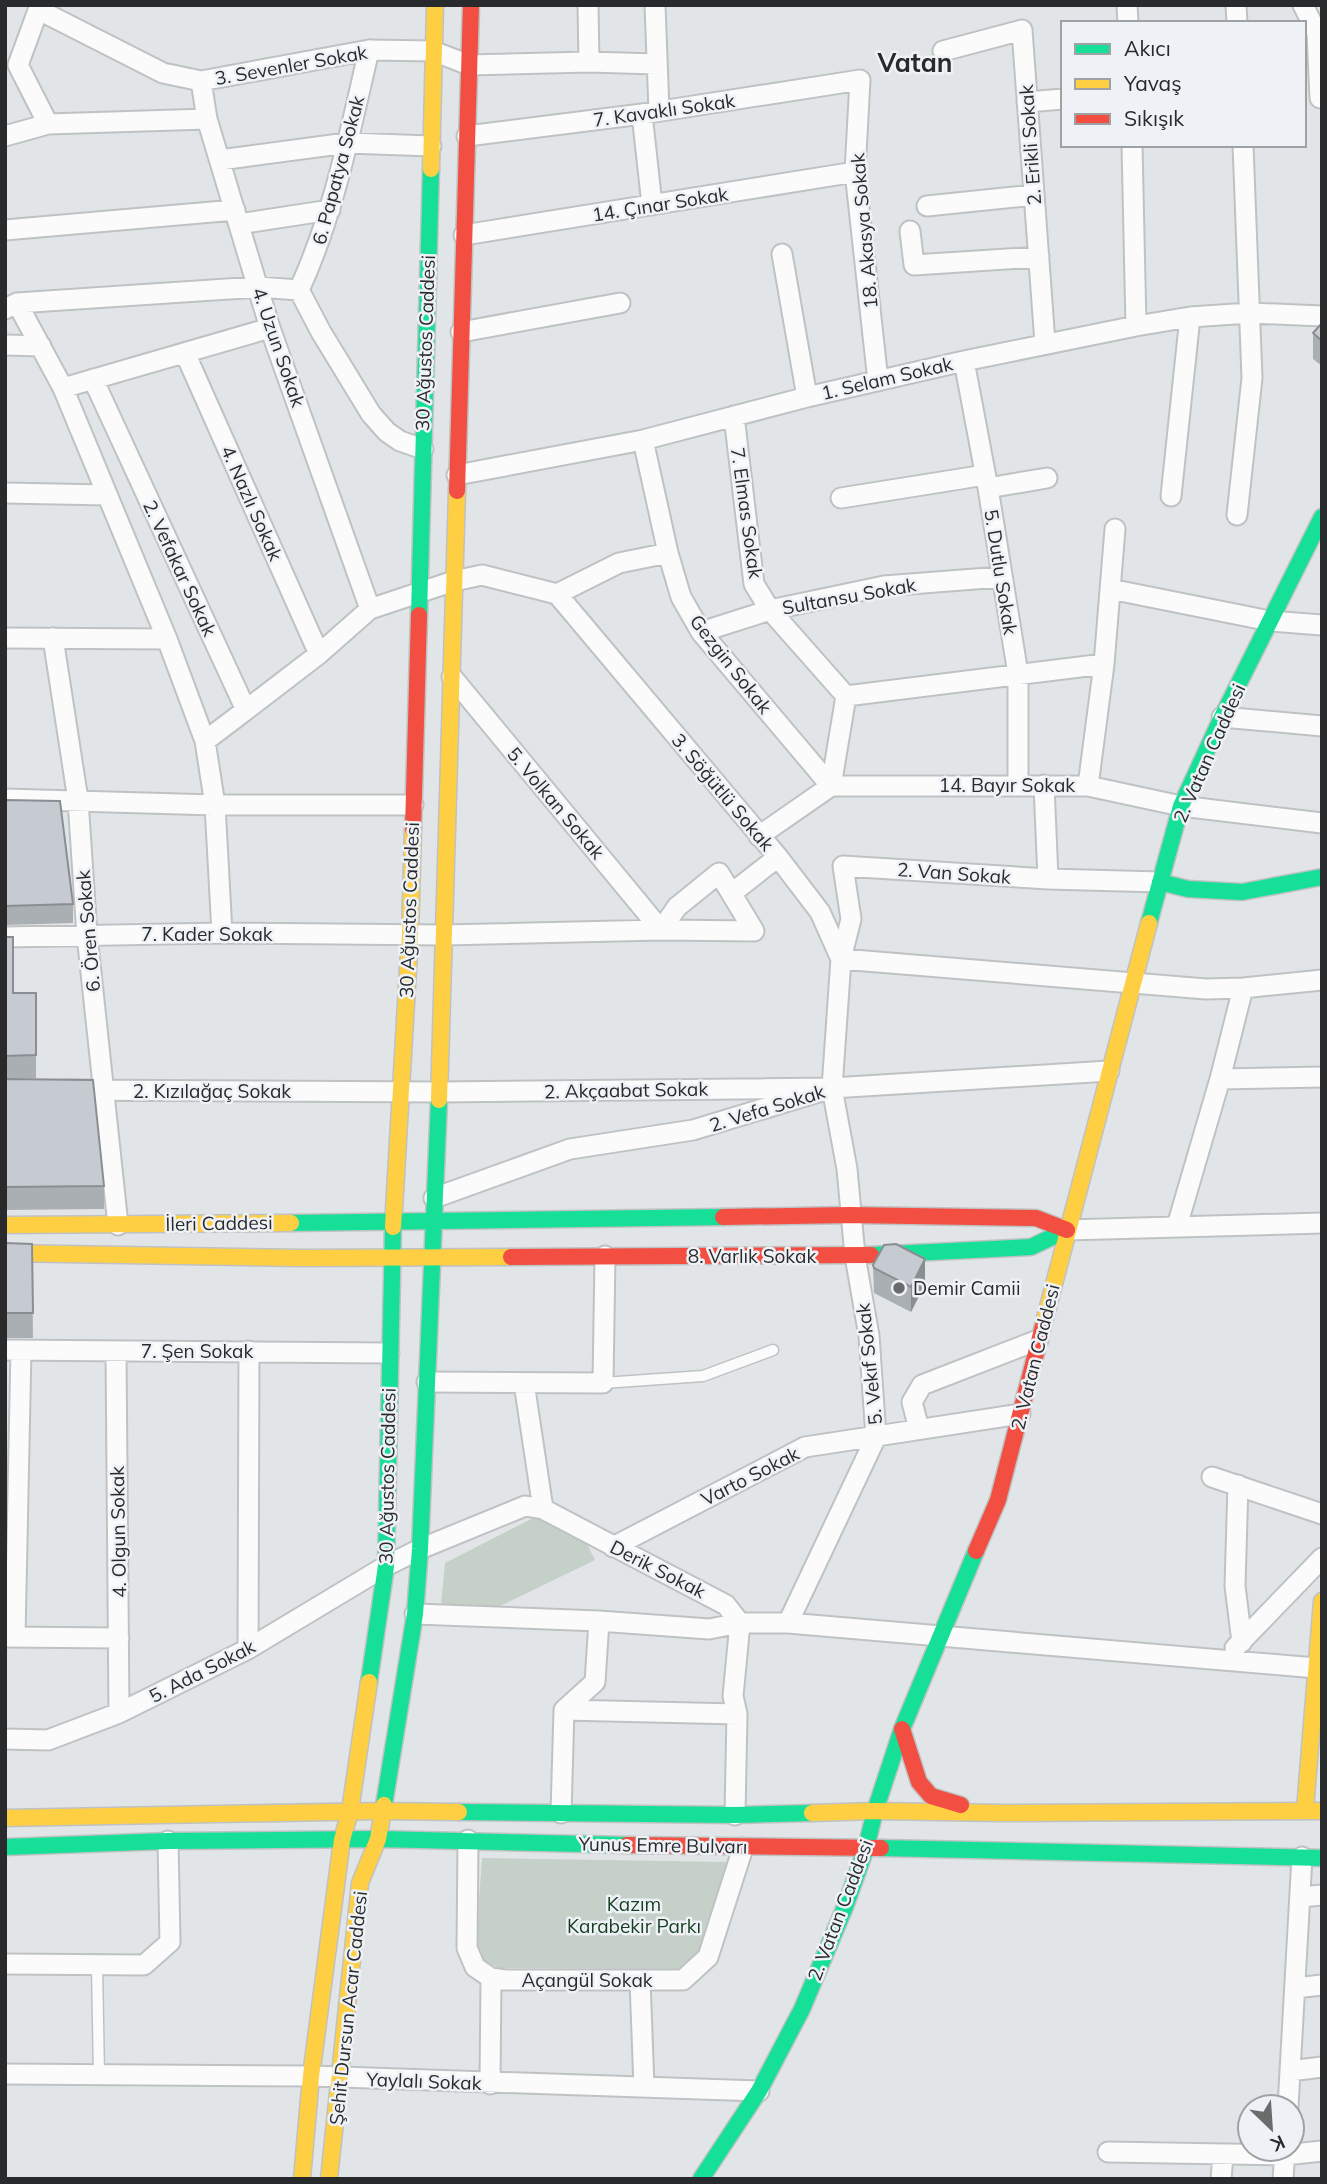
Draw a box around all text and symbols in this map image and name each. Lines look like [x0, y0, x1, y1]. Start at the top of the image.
legend [1061, 21, 1306, 147]
text: Akıcı [1124, 35, 1171, 61]
street label: 3. Sevenler Sokak [213, 40, 369, 90]
district label: Vatan [877, 46, 952, 79]
text: Yavaş [1123, 70, 1182, 96]
street label: 2. Erikli Sokak [1014, 84, 1046, 206]
street label: 7. Kavaklı Sokak [592, 88, 737, 132]
street label: 6. Papatya Sokak [307, 93, 369, 247]
text: Sıkışık [1124, 105, 1184, 131]
street label: 18. Akasya Sokak [845, 152, 883, 310]
street label: 14. Çınar Sokak [590, 181, 730, 227]
street label: 30 Ağustos Caddesi [410, 254, 440, 432]
street label: 4. Uzun Sokak [247, 284, 311, 410]
street label: 1. Selam Sokak [819, 351, 955, 405]
street label: 4. Nazlı Sokak [216, 442, 288, 565]
street label: 7. Elmas Sokak [726, 446, 768, 580]
street label: 2. Vefakar Sokak [138, 496, 222, 640]
street label: 5. Dutlu Sokak [979, 508, 1023, 637]
street label: Sultansu Sokak [780, 572, 918, 620]
street label: Gezgin Sokak [685, 610, 777, 719]
street label: 2. Vatan Caddesi [1168, 680, 1250, 826]
street label: 3. Söğütlü Sokak [667, 728, 779, 856]
street label: 5. Volkan Sokak [502, 742, 610, 864]
street label: 14. Bayır Sokak [939, 773, 1075, 797]
street label: 30 Ağustos Caddesi [394, 821, 424, 999]
street label: 2. Van Sokak [896, 857, 1012, 889]
street label: 6. Ören Sokak [71, 869, 105, 993]
street label: 7. Kader Sokak [141, 922, 273, 946]
street label: 2. Akçaabat Sokak [544, 1077, 709, 1103]
street label: 2. Kızılağaç Sokak [133, 1079, 291, 1103]
street label: 2. Vefa Sokak [706, 1079, 828, 1137]
street label: İleri Caddesi [165, 1210, 273, 1236]
street label: 8. Varlık Sokak [688, 1244, 816, 1268]
place label: Demir Camii [913, 1276, 1020, 1300]
marker: Demir Camii [891, 1280, 907, 1296]
street label: 2. Vatan Caddesi [1005, 1282, 1065, 1432]
street label: 5. Vekıf Sokak [851, 1302, 887, 1426]
street label: 7. Şen Sokak [141, 1339, 253, 1363]
street label: 30 Ağustos Caddesi [373, 1388, 401, 1564]
street label: Varto Sokak [697, 1441, 803, 1511]
street label: 4. Olgun Sokak [105, 1466, 131, 1598]
street label: Derik Sokak [606, 1535, 710, 1603]
street label: 5. Ada Sokak [145, 1634, 259, 1708]
street label: Yunus Emre Bulvarı [577, 1832, 748, 1858]
street label: 2. Vatan Caddesi [802, 1836, 878, 1984]
street label: Şehit Dursun Acar Caddesi [324, 1890, 372, 2126]
park label: Kazım Karabekir Parkı [567, 1892, 701, 1938]
street label: Açangül Sokak [521, 1968, 653, 1992]
street label: Yaylalı Sokak [365, 2067, 482, 2095]
north arrow [1236, 2093, 1306, 2163]
text: K [1266, 2130, 1289, 2158]

